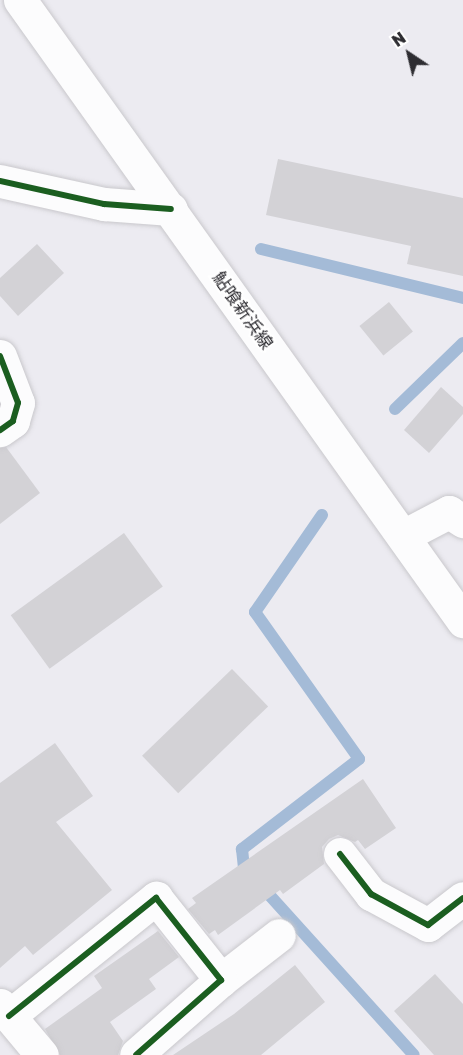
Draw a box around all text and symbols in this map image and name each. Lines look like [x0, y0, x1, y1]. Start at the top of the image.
north arrow [379, 24, 439, 84]
text: N [388, 28, 409, 51]
street label: 鮎喰新浜線 [208, 267, 278, 353]

